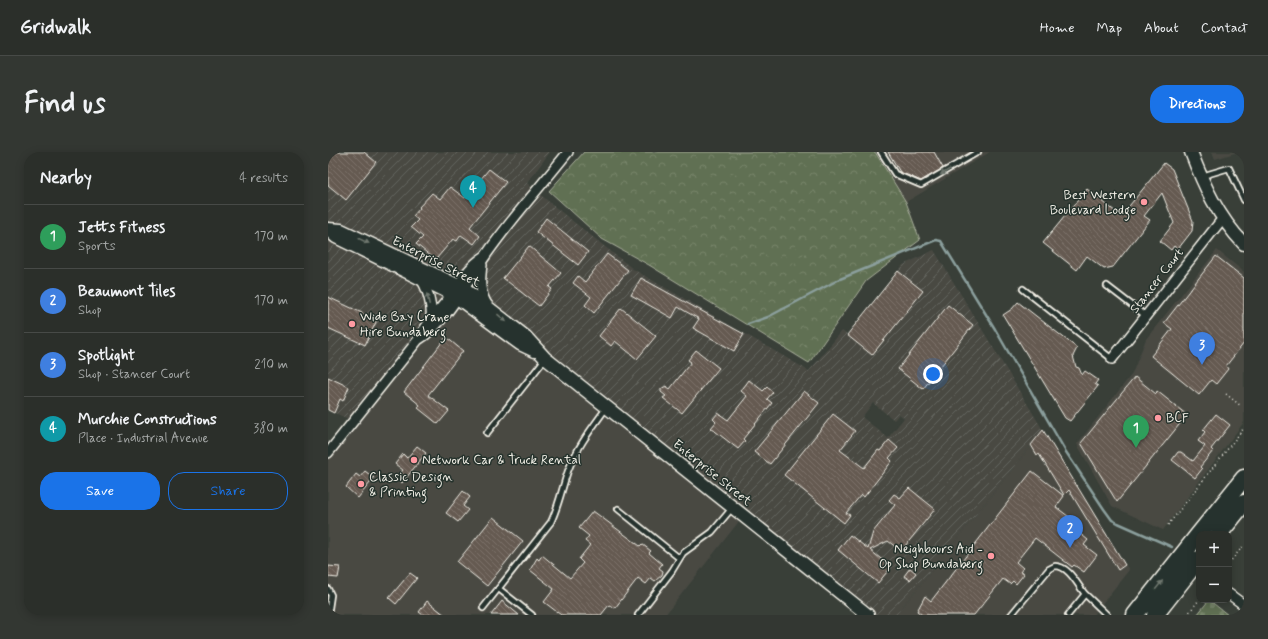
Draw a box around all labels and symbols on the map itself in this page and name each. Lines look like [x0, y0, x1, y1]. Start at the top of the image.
one-way arrow [939, 169, 951, 176]
pin: 4 [460, 175, 486, 208]
place label: Best Western Boulevard Lodge [1050, 187, 1136, 221]
marker: Best Western Boulevard Lodge [1139, 197, 1149, 207]
street label: Enterprise Street [389, 232, 483, 292]
one-way arrow [359, 238, 370, 245]
street label: Stancer Court [1126, 245, 1188, 317]
one-way arrow [425, 293, 431, 306]
place label: Wide Bay Crane Hire Bundaberg [360, 309, 450, 343]
one-way arrow [496, 313, 507, 322]
marker: Wide Bay Crane Hire Bundaberg [347, 319, 357, 329]
pin: 3 [1189, 332, 1215, 365]
your location [923, 364, 943, 384]
place label: BCF [1166, 410, 1189, 427]
marker: BCF [1153, 413, 1163, 423]
pin: 1 [1123, 415, 1149, 448]
street label: Enterprise Street [669, 436, 755, 510]
place label: Network Car & Truck Rental [422, 452, 581, 469]
marker: Network Car & Truck Rental [409, 455, 419, 465]
place label: Classic Design & Printing [369, 469, 453, 503]
marker: Classic Design & Printing [356, 479, 366, 489]
pin: 2 [1057, 515, 1083, 548]
place label: Neighbours Aid - Op Shop Bundaberg [879, 541, 983, 575]
marker: Neighbours Aid - Op Shop Bundaberg [986, 551, 996, 561]
one-way arrow [1155, 579, 1163, 590]

